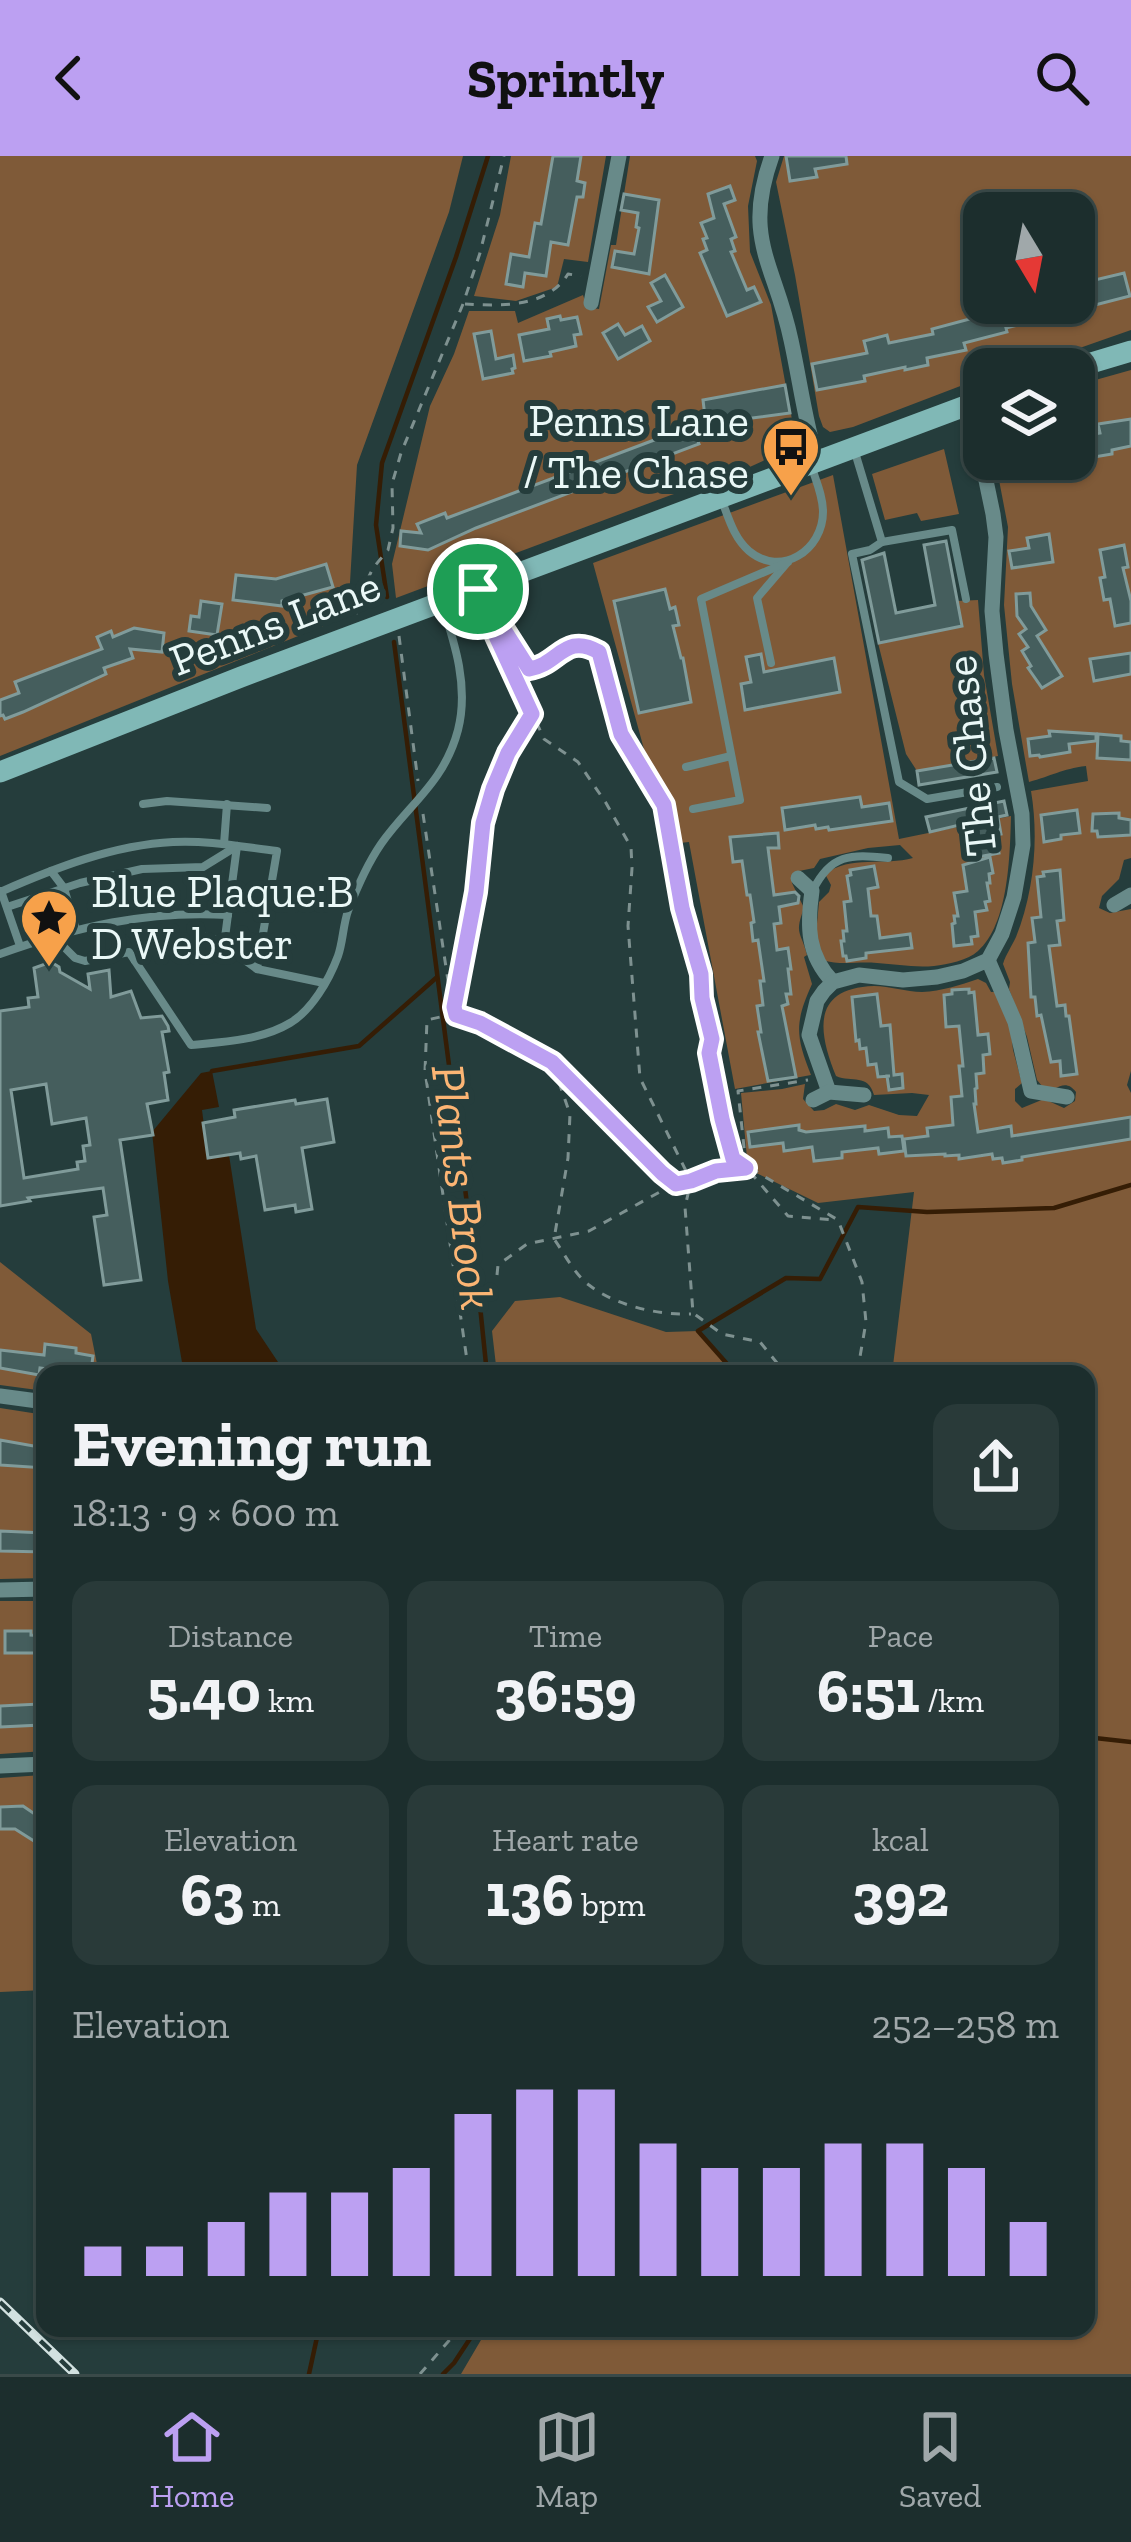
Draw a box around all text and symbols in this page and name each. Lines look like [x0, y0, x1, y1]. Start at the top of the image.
icon: back [36, 45, 102, 111]
icon: search [1029, 45, 1095, 111]
text: Sprintly [467, 46, 664, 111]
north arrow [963, 192, 1095, 324]
map controls [963, 192, 1095, 480]
button: layers [963, 348, 1095, 480]
place label: Penns Lane / The Chase [523, 394, 749, 500]
bus stop icon: Penns Lane / The Chase [760, 416, 822, 498]
pin [427, 538, 529, 640]
icon: arrive [445, 556, 511, 622]
street label: Penns Lane [162, 558, 388, 688]
street label: The Chase [934, 653, 1008, 859]
place label: Blue Plaque:B D Webster [91, 865, 354, 971]
place icon: Blue Plaque:B D Webster [18, 887, 80, 969]
water label: Plants Brook [420, 1061, 506, 1313]
text: Evening run [72, 1404, 431, 1483]
button: share [933, 1404, 1059, 1530]
text: 18:13 · 9 × 600 m [72, 1489, 339, 1536]
text: Distance [168, 1616, 293, 1655]
text: Time [529, 1616, 602, 1655]
text: Pace [868, 1616, 933, 1655]
text: 5.40 [147, 1655, 261, 1727]
text: 36:59 [494, 1655, 637, 1727]
text: 6:51 [817, 1655, 920, 1727]
text: km [261, 1681, 314, 1720]
text: /km [920, 1681, 984, 1720]
text: Elevation [164, 1820, 297, 1859]
text: Heart rate [492, 1820, 639, 1859]
text: kcal [872, 1820, 929, 1859]
text: 63 [180, 1859, 245, 1931]
text: 136 [485, 1859, 574, 1931]
text: 392 [852, 1859, 949, 1931]
text: m [245, 1885, 281, 1924]
text: bpm [574, 1885, 646, 1924]
text: Elevation [72, 2001, 229, 2048]
text: 252–258 m [872, 2001, 1059, 2048]
tab: Home [150, 2404, 235, 2515]
tab: Map [534, 2404, 600, 2515]
tab: Saved [899, 2404, 981, 2515]

